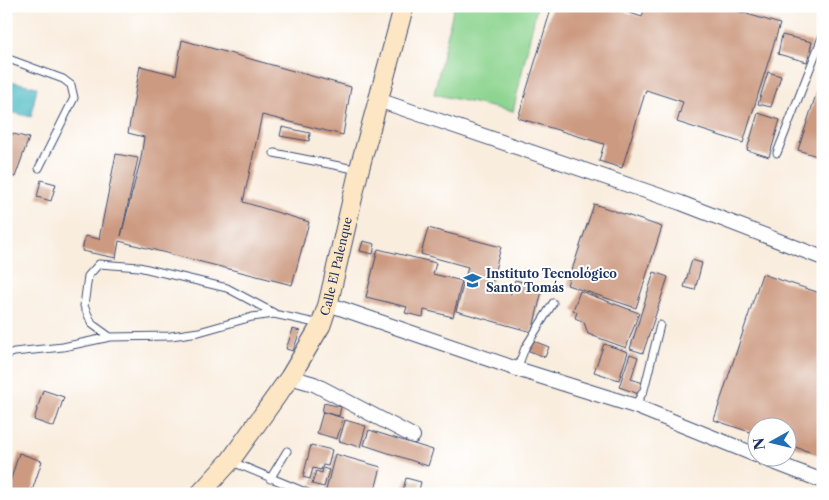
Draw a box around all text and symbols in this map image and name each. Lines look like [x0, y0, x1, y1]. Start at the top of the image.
street label: Calle El Palenque [317, 215, 355, 318]
place label: Instituto Tecnológico Santo Tomás [486, 266, 617, 295]
school or university icon: Instituto Tecnológico Santo Tomás [462, 271, 482, 291]
north arrow [746, 418, 796, 468]
text: N [749, 437, 769, 451]

